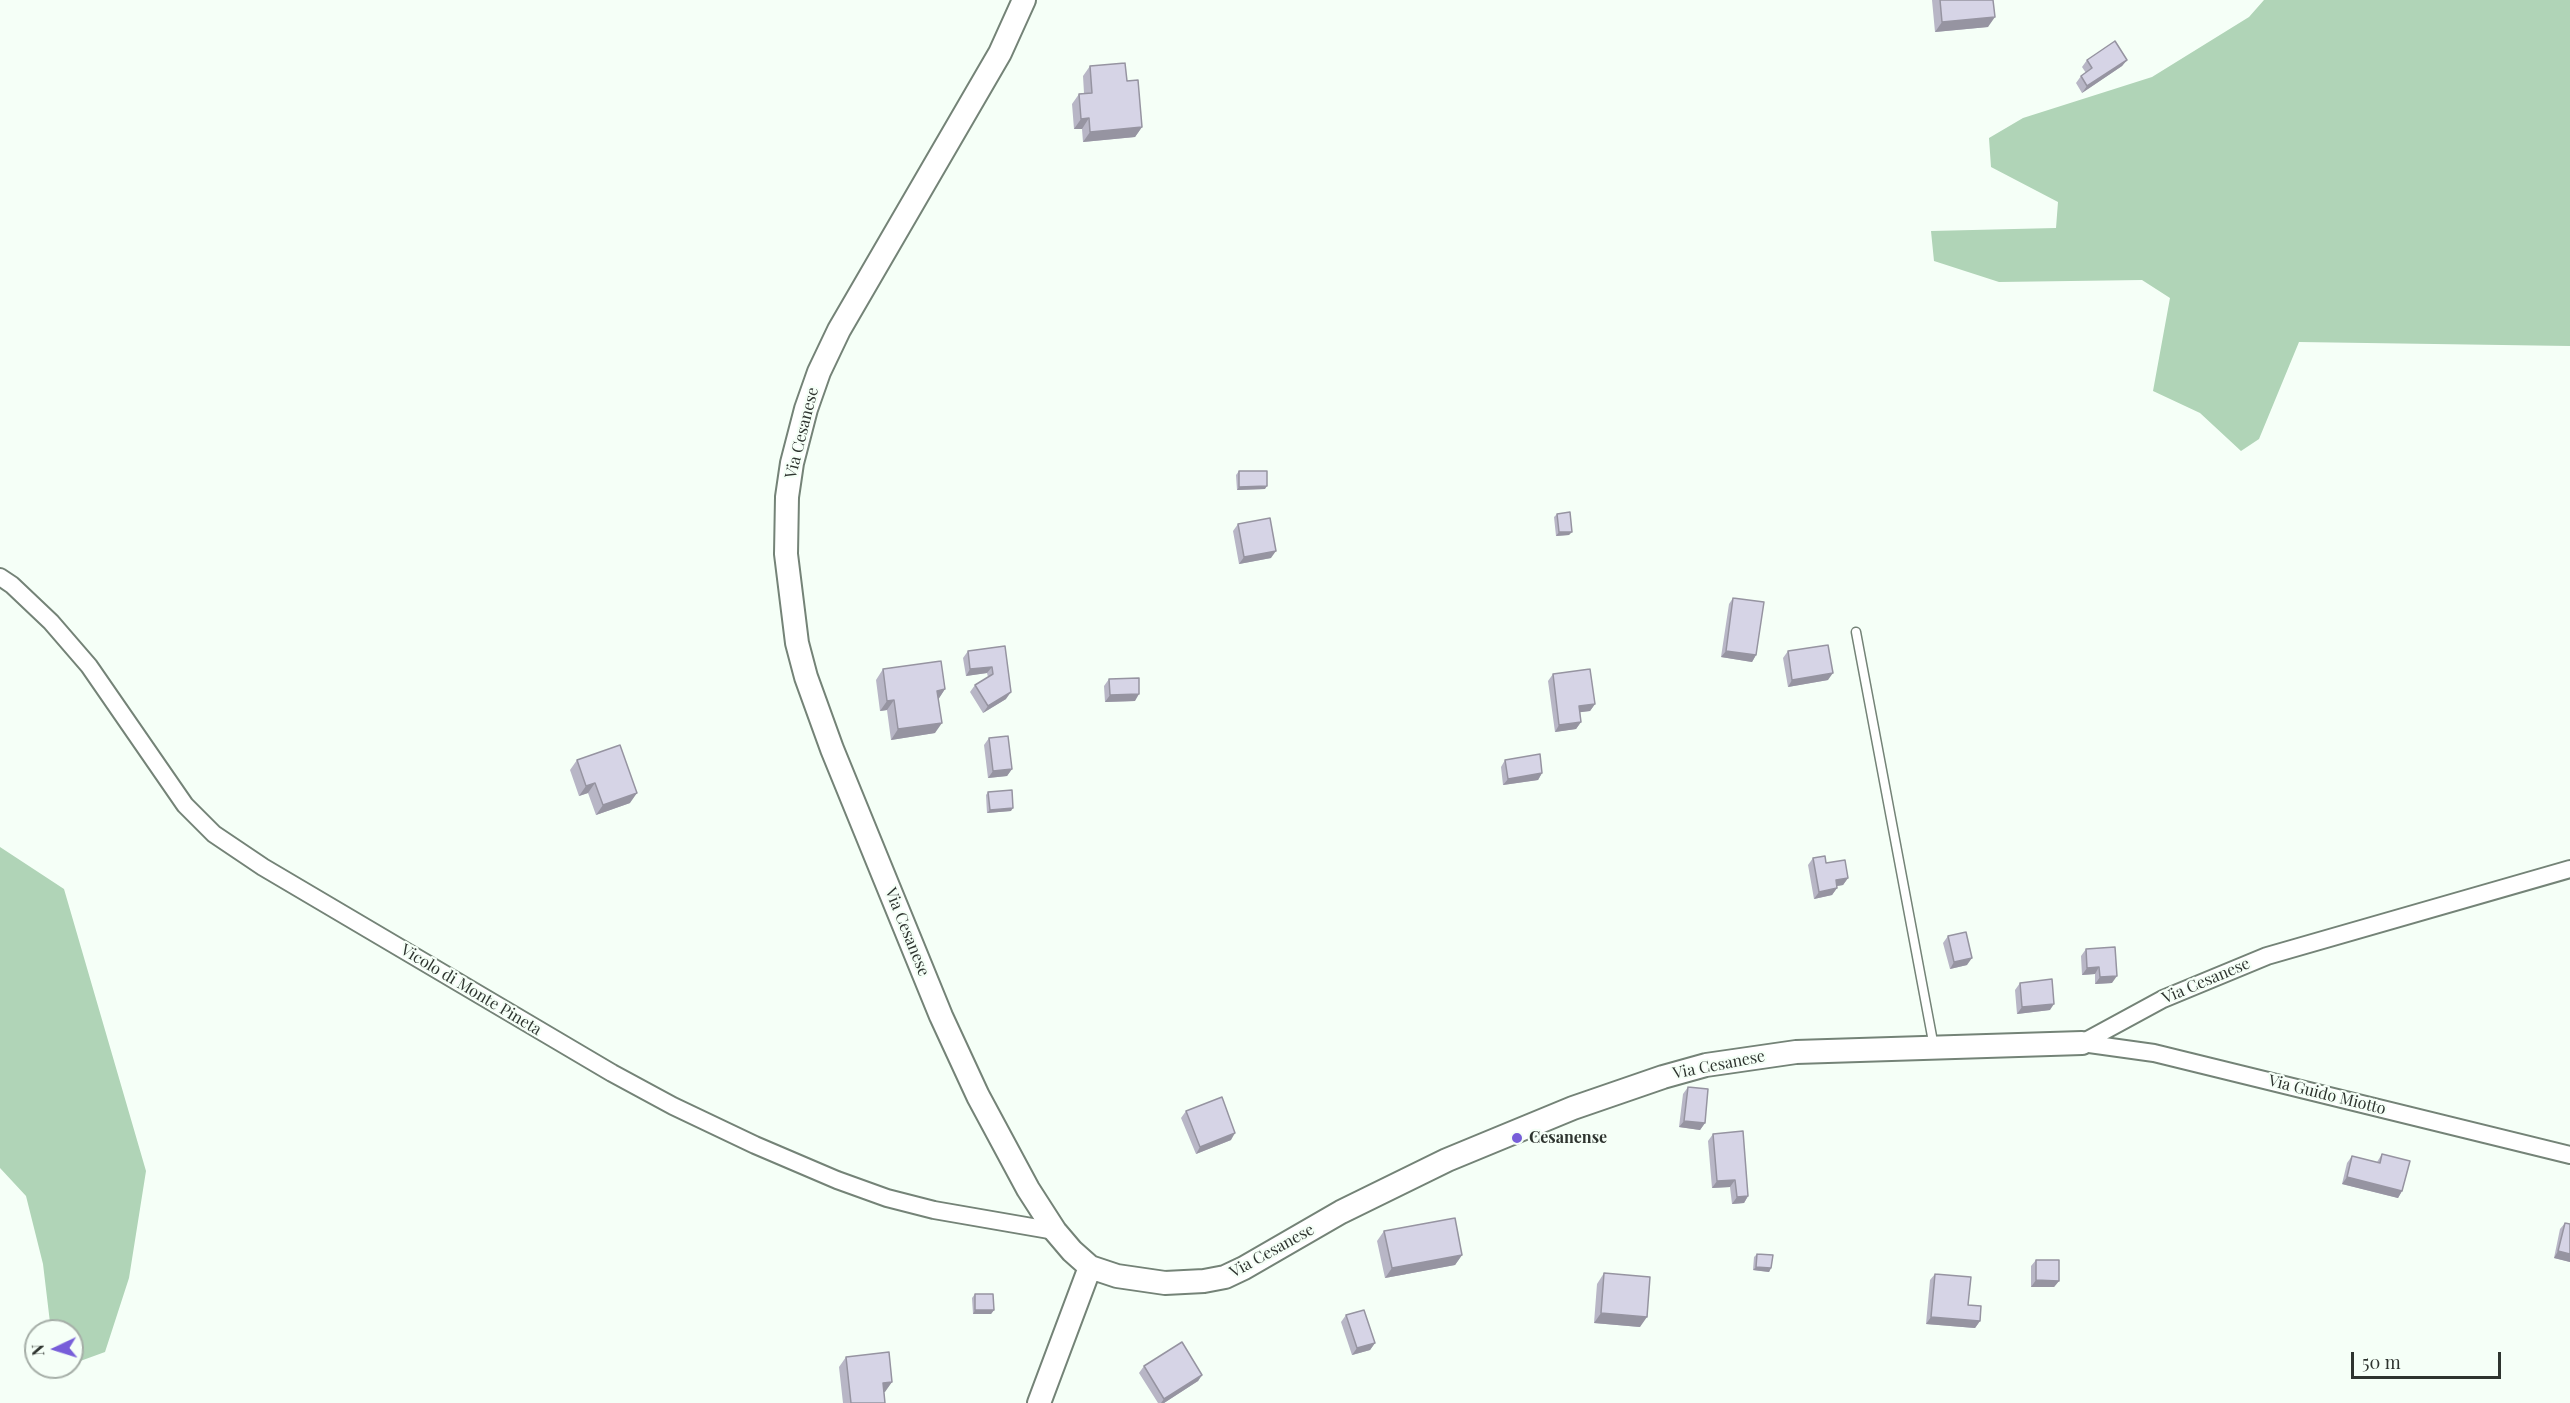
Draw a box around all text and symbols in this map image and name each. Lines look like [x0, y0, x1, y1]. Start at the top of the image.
street label: Via Cesanese [781, 385, 823, 481]
street label: Via Cesanese [881, 885, 933, 979]
street label: Vicolo di Monte Pineta [397, 940, 545, 1040]
street label: Via Cesanese [2159, 954, 2253, 1008]
street label: Via Cesanese [1671, 1047, 1767, 1083]
street label: Via Guido Miotto [2266, 1071, 2388, 1119]
place label: Cesanense [1529, 1128, 1607, 1148]
marker: Cesanense [1510, 1131, 1524, 1145]
street label: Via Cesanese [1227, 1220, 1317, 1282]
north arrow [24, 1319, 84, 1379]
scale bar [2354, 1340, 2504, 1378]
text: N [27, 1344, 48, 1357]
text: 50 m [2362, 1350, 2401, 1374]

